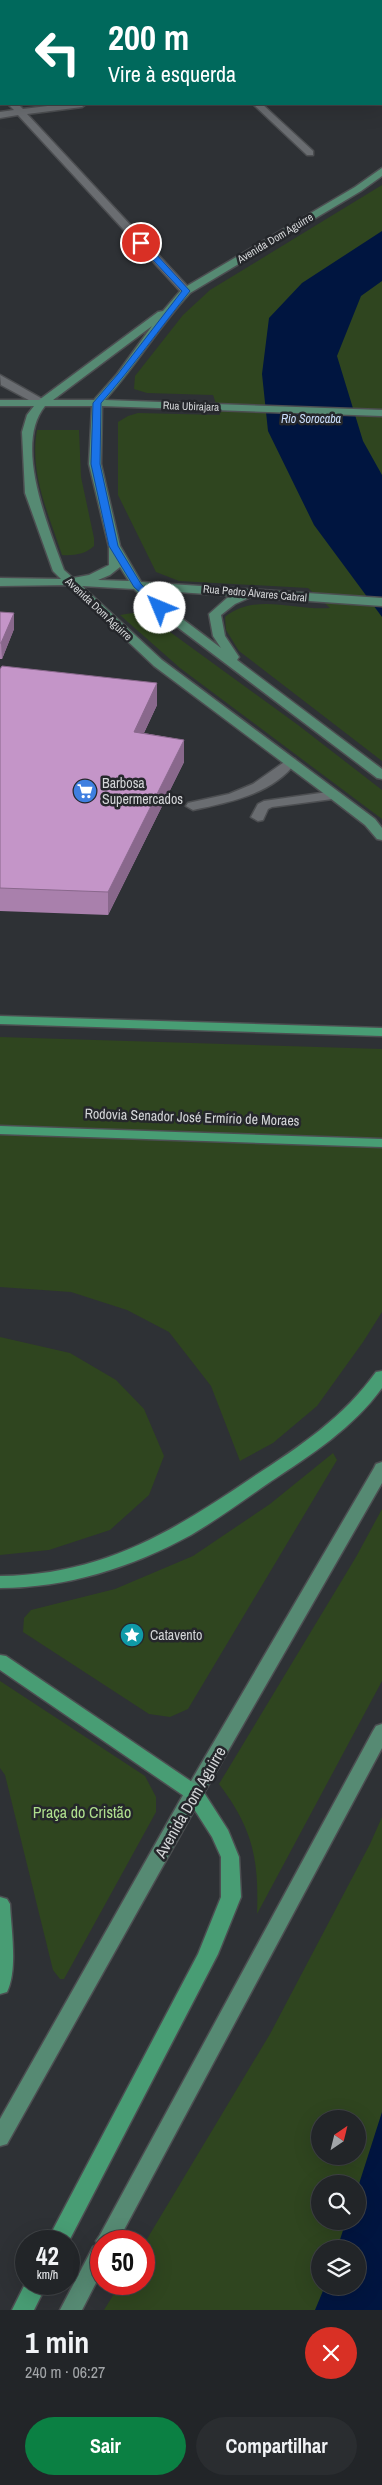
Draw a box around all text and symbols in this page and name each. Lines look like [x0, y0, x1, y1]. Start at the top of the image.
text: 200 m [108, 14, 189, 61]
icon: left [25, 20, 90, 85]
text: Vire à esquerda [108, 59, 236, 89]
street label: Avenida Dom Aguirre [234, 210, 316, 267]
pin [120, 222, 162, 264]
icon: arrive [127, 229, 155, 257]
street label: Rua Ubirajara [163, 398, 219, 414]
water label: Rio Sorocaba [281, 411, 342, 427]
street label: Avenida Dom Aguirre [62, 574, 135, 643]
position arrow [133, 581, 185, 633]
street label: Rua Pedro Álvares Cabral [202, 581, 308, 605]
place label: Barbosa Supermercados [102, 774, 183, 808]
supermarket icon: Barbosa Supermercados [72, 778, 98, 804]
street label: Rodovia Senador José Ermírio de Moraes [84, 1104, 300, 1130]
place icon: Catavento [119, 1622, 145, 1648]
place label: Catavento [150, 1626, 202, 1644]
street label: Avenida Dom Aguirre [149, 1742, 231, 1863]
park label: Praça do Cristão [33, 1801, 131, 1823]
north arrow [311, 2110, 366, 2165]
map controls [311, 2110, 366, 2295]
button: search [311, 2175, 366, 2230]
speed limit sign: 50 [90, 2230, 155, 2295]
text: 42 [36, 2239, 59, 2273]
button: layers [311, 2240, 366, 2295]
text: km/h [37, 2267, 58, 2283]
text: 1 min [25, 2322, 89, 2362]
button: close [305, 2327, 357, 2379]
text: 240 m · 06:27 [25, 2361, 105, 2383]
button: Sair [25, 2417, 186, 2475]
button: Compartilhar [196, 2417, 357, 2475]

